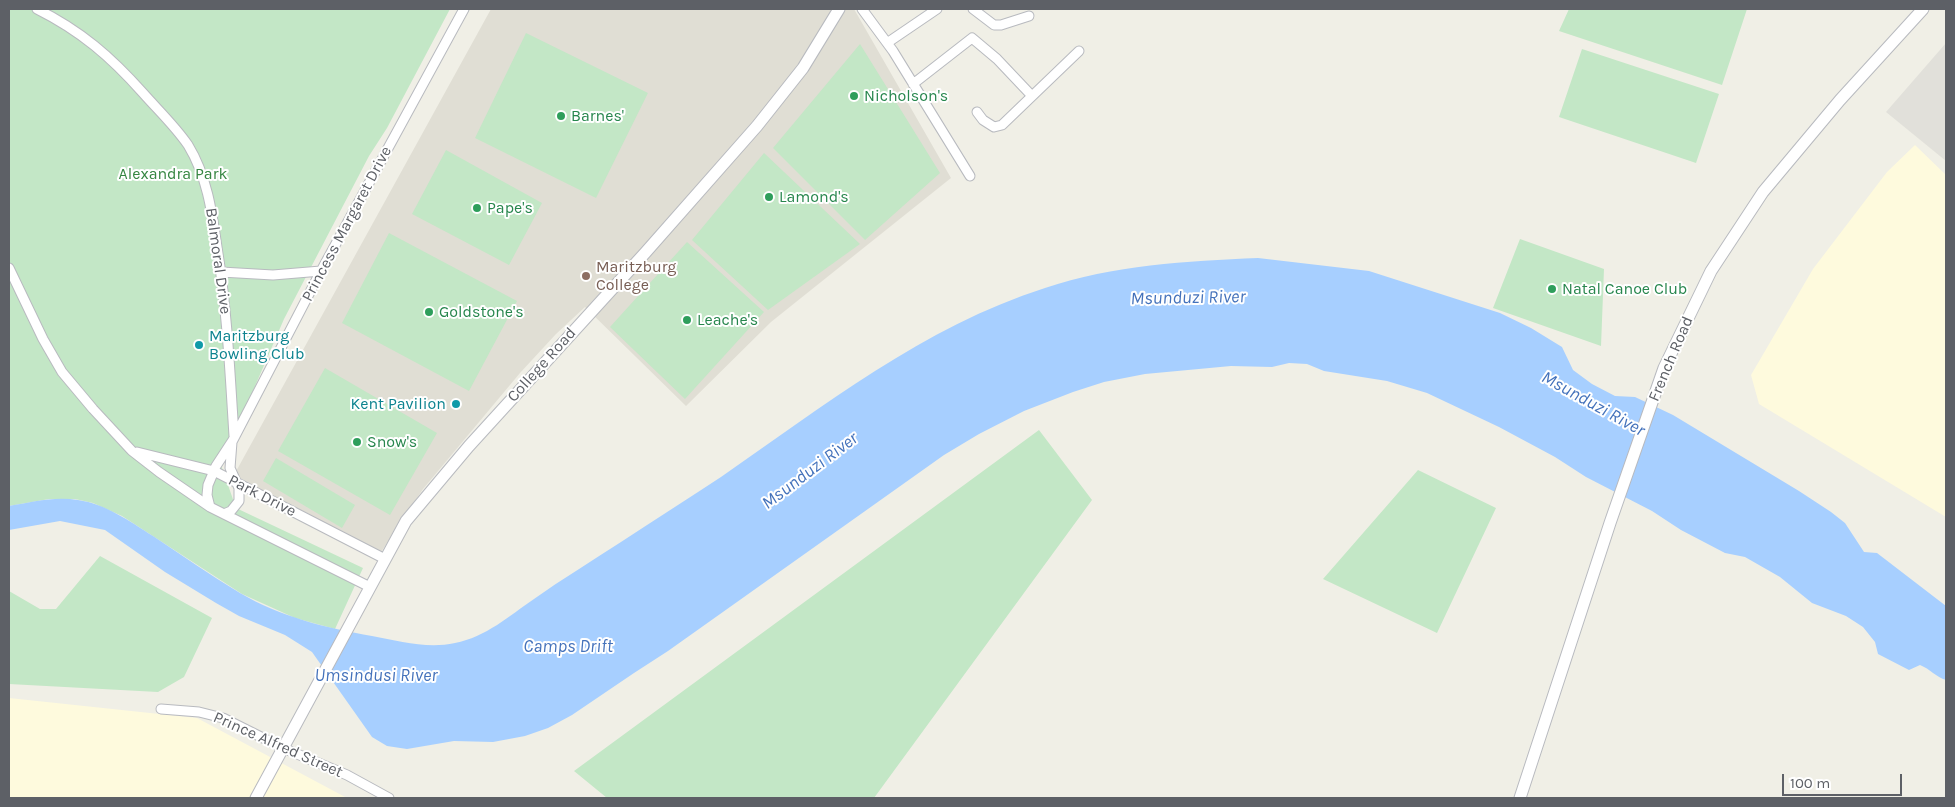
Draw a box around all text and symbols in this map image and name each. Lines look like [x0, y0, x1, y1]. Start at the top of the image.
place label: Nicholson's [864, 86, 948, 106]
marker: Nicholson's [848, 90, 860, 102]
place label: Barnes' [571, 106, 624, 126]
marker: Barnes' [555, 110, 567, 122]
street label: Princess Margaret Drive [298, 143, 396, 305]
park label: Alexandra Park [119, 164, 227, 184]
place label: Lamond's [779, 187, 849, 207]
marker: Lamond's [763, 191, 775, 203]
place label: Pape's [487, 198, 533, 218]
marker: Pape's [471, 202, 483, 214]
street label: Balmoral Drive [201, 207, 235, 315]
place label: Maritzburg College [596, 257, 676, 295]
marker: Maritzburg College [580, 270, 592, 282]
place label: Natal Canoe Club [1562, 279, 1687, 299]
marker: Natal Canoe Club [1546, 283, 1558, 295]
water label: Msunduzi River [1130, 286, 1246, 310]
place label: Goldstone's [439, 302, 524, 322]
marker: Goldstone's [423, 306, 435, 318]
place label: Leache's [697, 310, 758, 330]
marker: Leache's [681, 314, 693, 326]
street label: French Road [1644, 314, 1698, 404]
street label: College Road [504, 324, 580, 406]
place label: Maritzburg Bowling Club [209, 326, 304, 364]
marker: Maritzburg Bowling Club [193, 339, 205, 351]
water label: Msunduzi River [1537, 367, 1649, 441]
place label: Kent Pavilion [350, 394, 446, 414]
marker: Kent Pavilion [450, 398, 462, 410]
water label: Msunduzi River [758, 428, 862, 514]
place label: Snow's [367, 432, 417, 452]
marker: Snow's [351, 436, 363, 448]
street label: Park Drive [225, 471, 299, 521]
water label: Camps Drift [523, 636, 613, 658]
water label: Umsindusi River [315, 665, 437, 687]
street label: Prince Alfred Street [210, 708, 346, 782]
scale bar [1785, 764, 1905, 796]
text: 100 m [1790, 774, 1830, 792]

